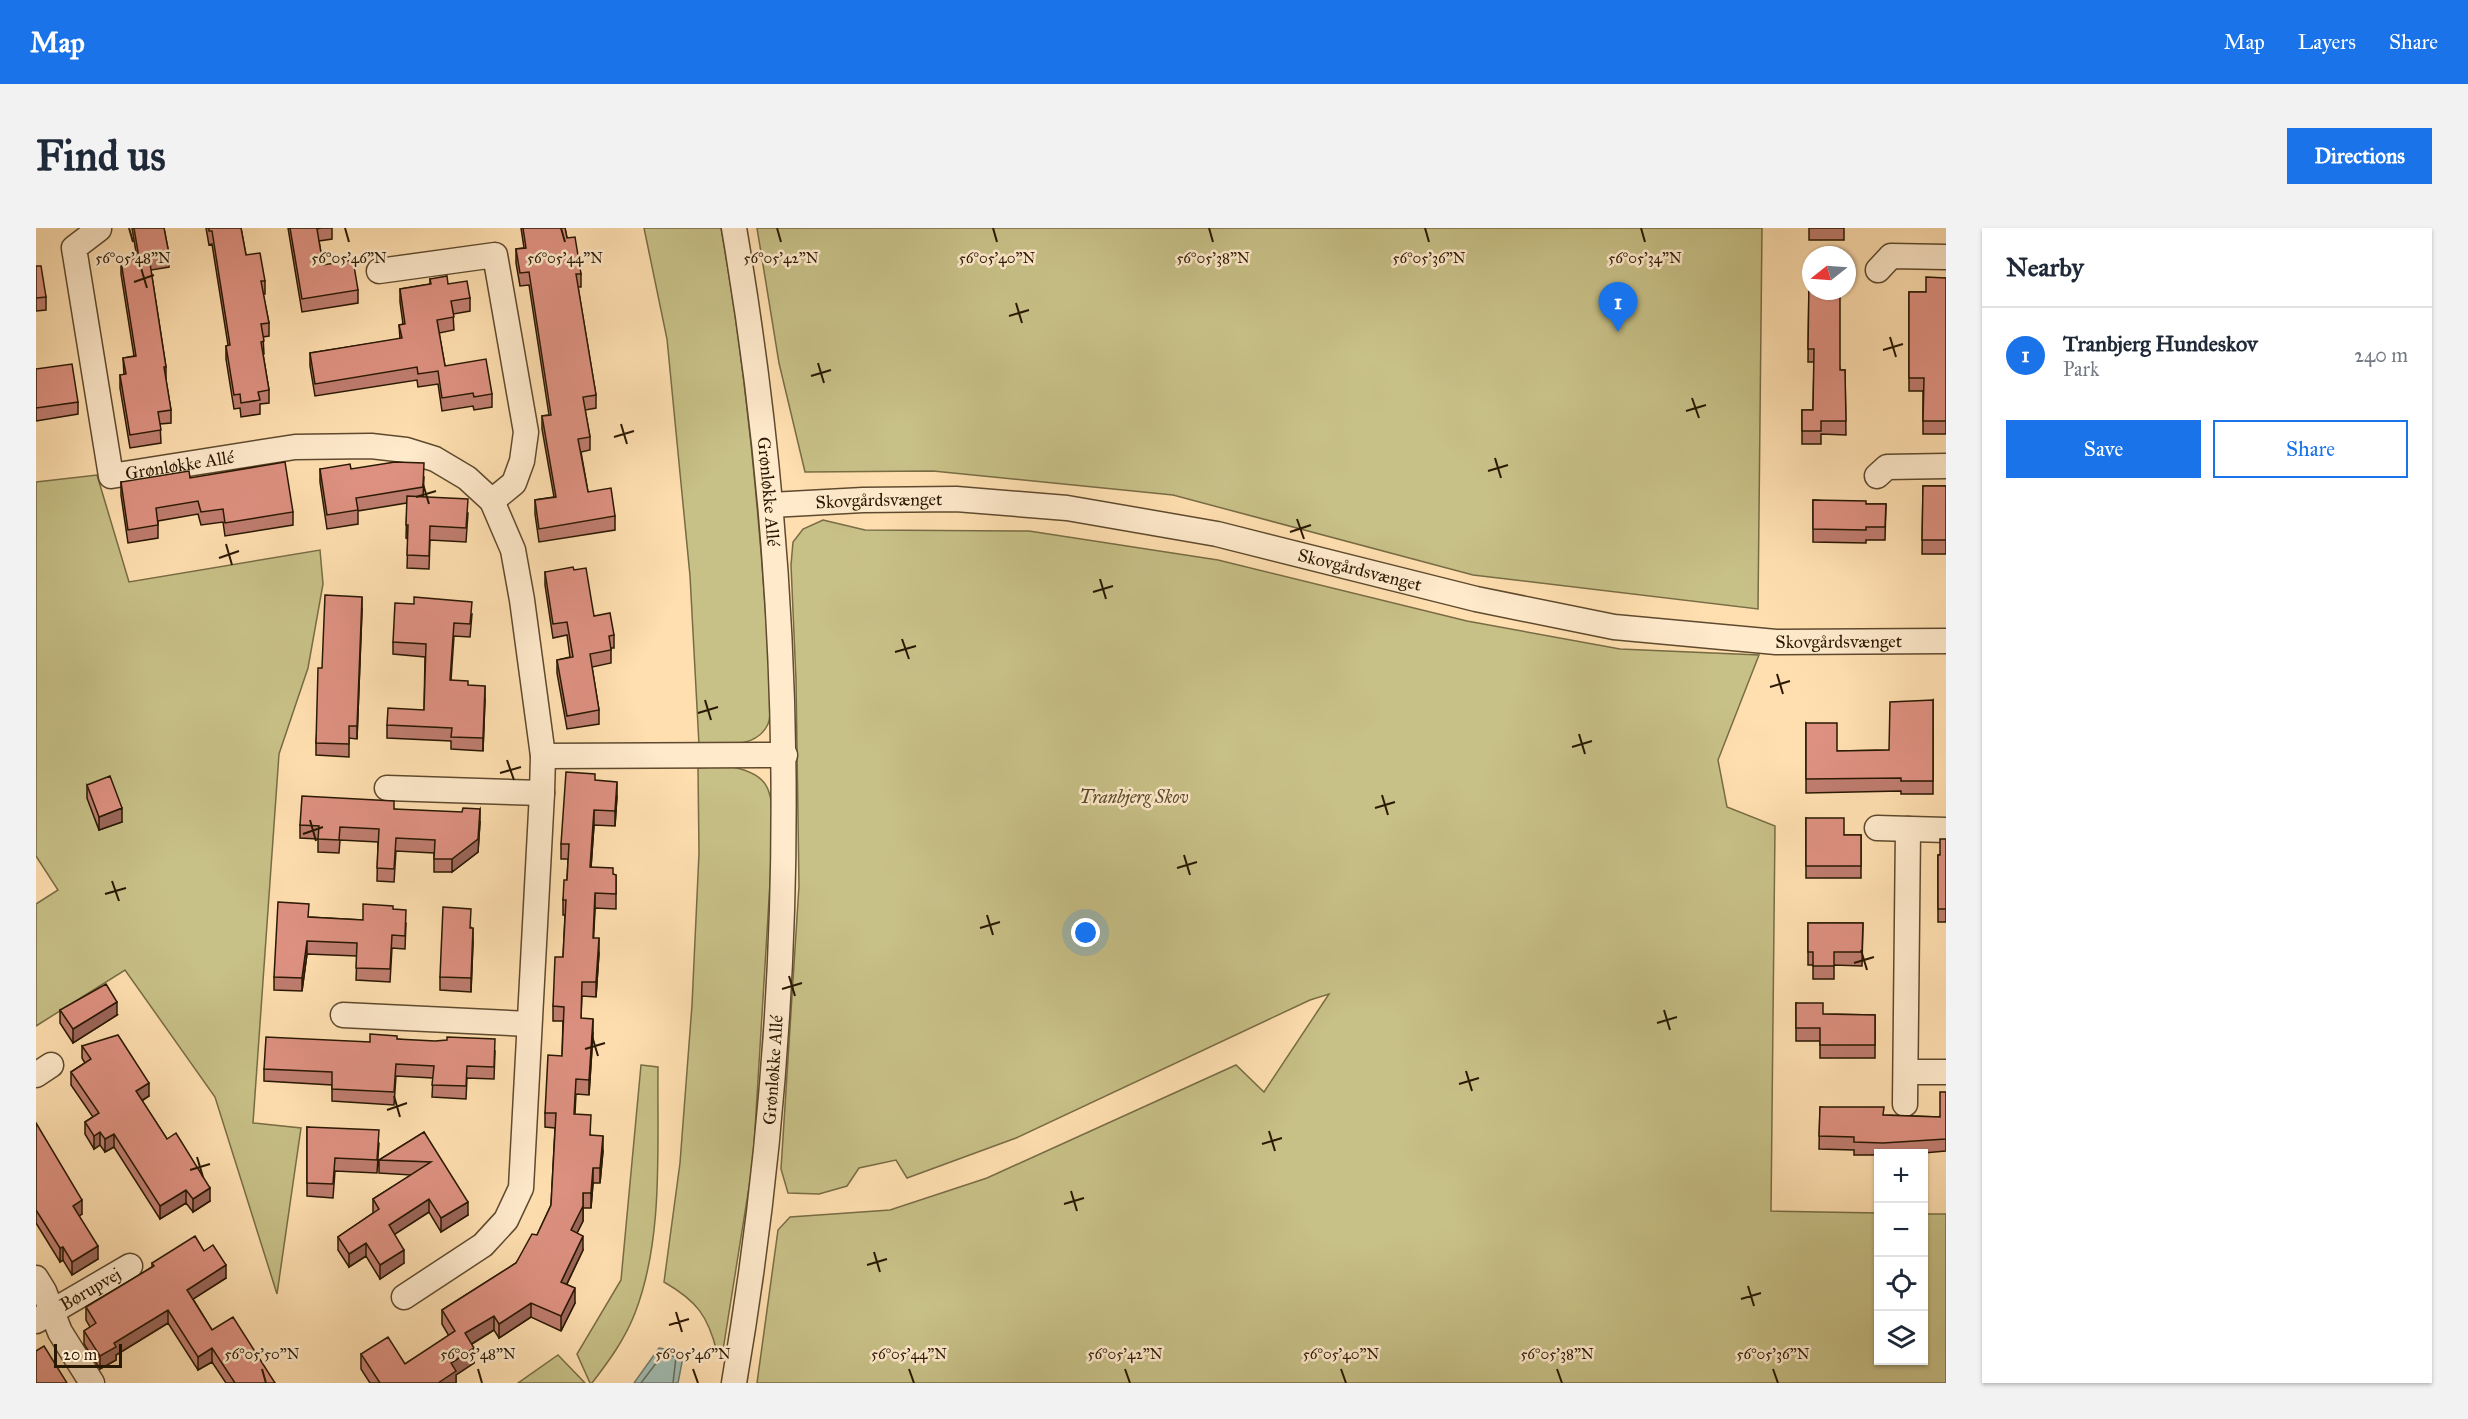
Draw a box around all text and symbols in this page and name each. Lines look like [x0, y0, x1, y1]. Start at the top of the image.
text: Map [30, 25, 85, 60]
text: Map [2224, 29, 2265, 55]
text: Layers [2298, 29, 2356, 55]
text: Share [2389, 29, 2438, 55]
button: Directions [2287, 128, 2432, 184]
text: Find us [36, 130, 166, 182]
north arrow [1802, 246, 1856, 300]
text: 56°05'48"N [95, 249, 171, 267]
text: 56°05'46"N [311, 249, 387, 267]
text: 56°05'44"N [527, 249, 603, 267]
text: 56°05'42"N [744, 249, 819, 267]
text: 56°05'40"N [959, 249, 1035, 267]
text: 56°05'38"N [1176, 249, 1250, 267]
text: 56°05'36"N [1393, 249, 1466, 267]
text: 56°05'34"N [1608, 249, 1682, 267]
text: Nearby [2006, 251, 2084, 283]
pin: 1 [1598, 282, 1638, 332]
text: Tranbjerg Hundeskov [2063, 330, 2258, 357]
text: 1 [2022, 343, 2029, 367]
text: 240 m [2354, 343, 2408, 367]
text: Park [2063, 357, 2099, 381]
button: Save [2006, 420, 2201, 478]
button: Share [2213, 420, 2408, 478]
street label: Grønløkke Allé [752, 436, 785, 548]
street label: Grønløkke Allé [124, 446, 236, 485]
street label: Skovgårdsvænget [815, 488, 943, 514]
street label: Skovgårdsvænget [1296, 544, 1425, 596]
street label: Skovgårdsvænget [1775, 630, 1903, 654]
park label: Tranbjerg Skov [1079, 786, 1189, 808]
your location [1071, 918, 1100, 947]
street label: Grønløkke Allé [758, 1014, 788, 1126]
map controls [1874, 1149, 1928, 1365]
button: + [1874, 1149, 1928, 1203]
button: − [1874, 1203, 1928, 1257]
button: locate [1874, 1257, 1928, 1311]
street label: Børupvej [56, 1263, 125, 1316]
button: layers [1874, 1311, 1928, 1365]
scale bar [54, 1341, 122, 1368]
text: 20 m [63, 1345, 97, 1364]
text: 56°05'50"N [225, 1345, 300, 1363]
text: 56°05'48"N [440, 1345, 516, 1363]
text: 56°05'46"N [655, 1345, 731, 1363]
text: 56°05'44"N [871, 1345, 947, 1363]
text: 56°05'42"N [1088, 1345, 1163, 1363]
text: 56°05'40"N [1303, 1345, 1379, 1363]
text: 56°05'38"N [1520, 1345, 1594, 1363]
text: 56°05'36"N [1737, 1345, 1810, 1363]

